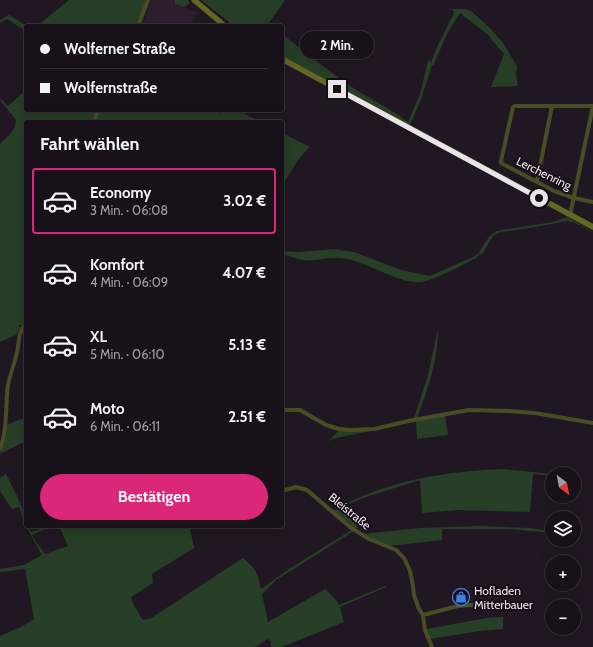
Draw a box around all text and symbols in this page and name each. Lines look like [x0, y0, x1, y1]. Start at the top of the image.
callout: 2 Min. [300, 31, 374, 59]
text: 2 Min. [320, 37, 354, 53]
text: Wolferner Straße [64, 40, 175, 58]
text: Wolfernstraße [64, 79, 157, 97]
route end [328, 80, 346, 98]
text: Fahrt wählen [40, 133, 140, 155]
street label: Lerchenring [514, 153, 575, 193]
icon: car [42, 183, 78, 219]
text: Economy [90, 184, 151, 202]
route start [530, 189, 548, 207]
text: 3.02 € [223, 192, 266, 210]
text: 3 Min. · 06:08 [90, 202, 168, 218]
icon: car [42, 255, 78, 291]
text: Komfort [90, 256, 144, 274]
text: 4.07 € [222, 264, 266, 282]
text: 4 Min. · 06:09 [90, 274, 168, 290]
icon: car [42, 327, 78, 363]
text: XL [90, 328, 107, 346]
text: 5.13 € [228, 336, 266, 354]
text: 5 Min. · 06:10 [90, 346, 165, 362]
icon: car [42, 399, 78, 435]
text: Moto [90, 400, 124, 418]
text: 2.51 € [228, 408, 266, 426]
text: 6 Min. · 06:11 [90, 418, 160, 434]
north arrow [545, 467, 581, 503]
map controls [545, 467, 581, 635]
button: Bestätigen [40, 474, 268, 520]
street label: Bleistraße [326, 489, 374, 533]
button: layers [545, 511, 581, 547]
button: + [545, 555, 581, 591]
place label: Hofladen Mitterbauer [474, 583, 533, 612]
shop icon: Hofladen Mitterbauer [451, 587, 471, 607]
button: − [545, 599, 581, 635]

